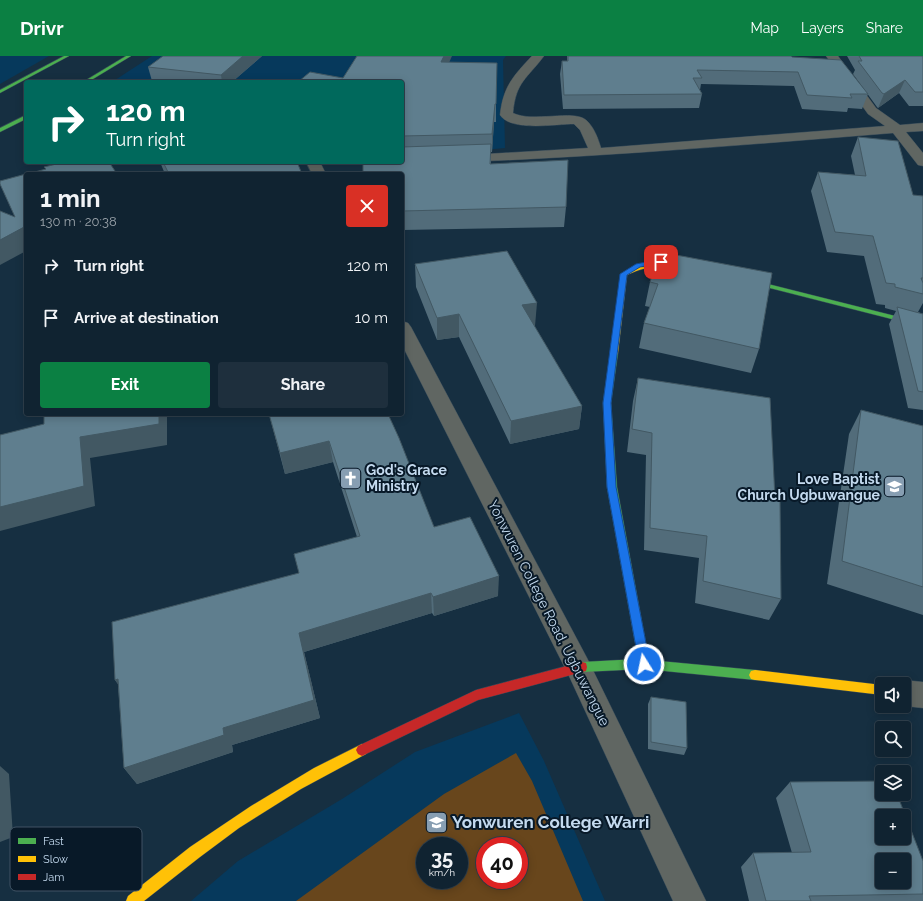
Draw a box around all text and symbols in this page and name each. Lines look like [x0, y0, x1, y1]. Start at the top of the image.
text: Drivr [20, 17, 64, 39]
text: Map [751, 20, 779, 36]
text: Layers [801, 20, 844, 36]
text: Share [866, 20, 903, 36]
text: 120 m [106, 95, 186, 128]
icon: right [40, 96, 92, 148]
text: Turn right [106, 129, 185, 150]
text: 1 min [40, 184, 101, 213]
button: close [346, 185, 388, 227]
text: 130 m · 20:38 [40, 214, 117, 229]
pin [644, 245, 678, 279]
icon: arrive [650, 251, 672, 273]
icon: right [40, 255, 62, 277]
text: Turn right [74, 257, 144, 275]
text: 120 m [347, 257, 388, 275]
icon: arrive [40, 307, 62, 329]
text: Arrive at destination [74, 309, 219, 327]
text: 10 m [355, 309, 388, 327]
button: Exit [40, 362, 210, 408]
button: Share [218, 362, 388, 408]
place label: God's Grace Ministry [366, 462, 447, 494]
church icon: God's Grace Ministry [337, 465, 363, 491]
place label: Love Baptist Church Ugbuwangue [738, 471, 881, 503]
school or university icon: Love Baptist Church Ugbuwangue [882, 474, 908, 500]
street label: Yonwuren College Road, Ugbuwangue [485, 497, 613, 729]
position arrow [623, 643, 665, 685]
map controls [875, 677, 911, 889]
button: sound [875, 677, 911, 713]
button: search [875, 721, 911, 757]
button: layers [875, 765, 911, 801]
school or university icon: Yonwuren College Warri [424, 809, 450, 835]
button: + [875, 809, 911, 845]
place label: Yonwuren College Warri [452, 812, 649, 832]
legend [10, 827, 142, 891]
text: Fast [43, 835, 64, 848]
speed limit sign: 40 [476, 837, 528, 889]
text: 35 [431, 846, 453, 870]
text: Slow [43, 853, 68, 866]
button: − [875, 853, 911, 889]
text: km/h [429, 867, 455, 878]
text: Jam [43, 871, 64, 884]

